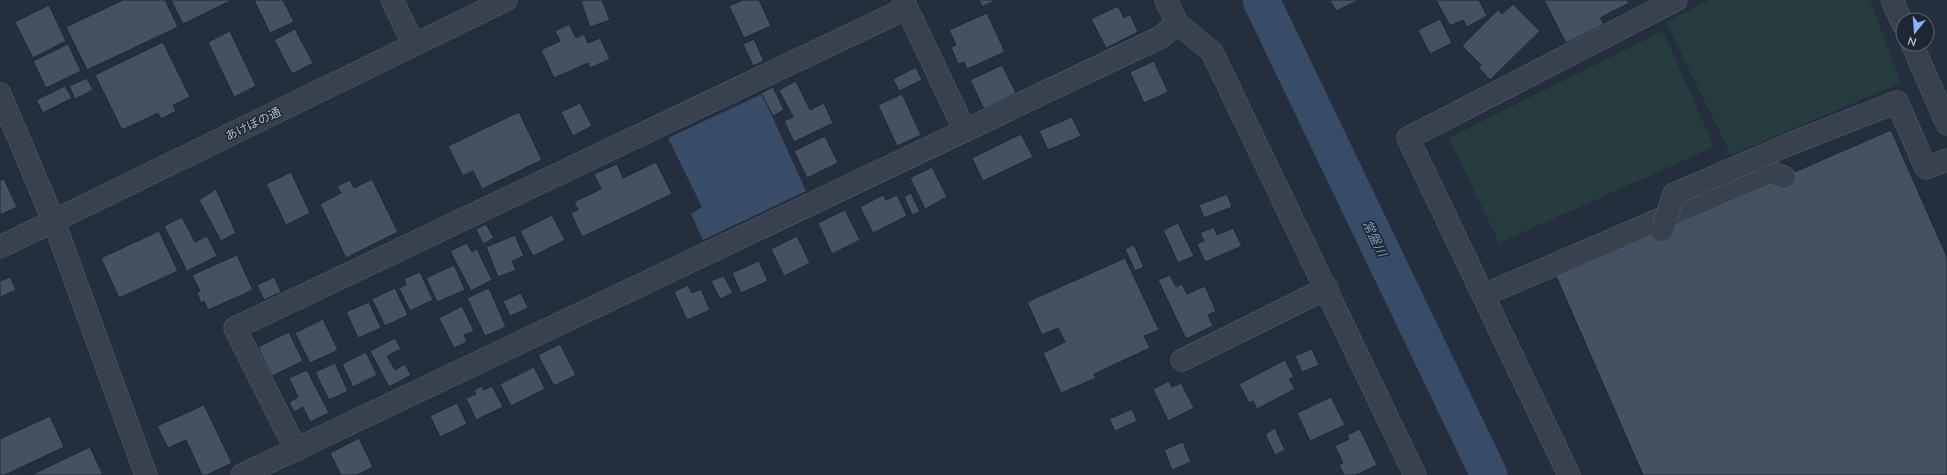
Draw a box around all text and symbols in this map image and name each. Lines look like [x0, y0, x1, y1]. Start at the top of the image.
north arrow [1895, 12, 1935, 52]
text: N [1906, 35, 1918, 49]
street label: あけぼの通 [223, 104, 283, 143]
water label: 常盤川 [1359, 217, 1392, 261]

